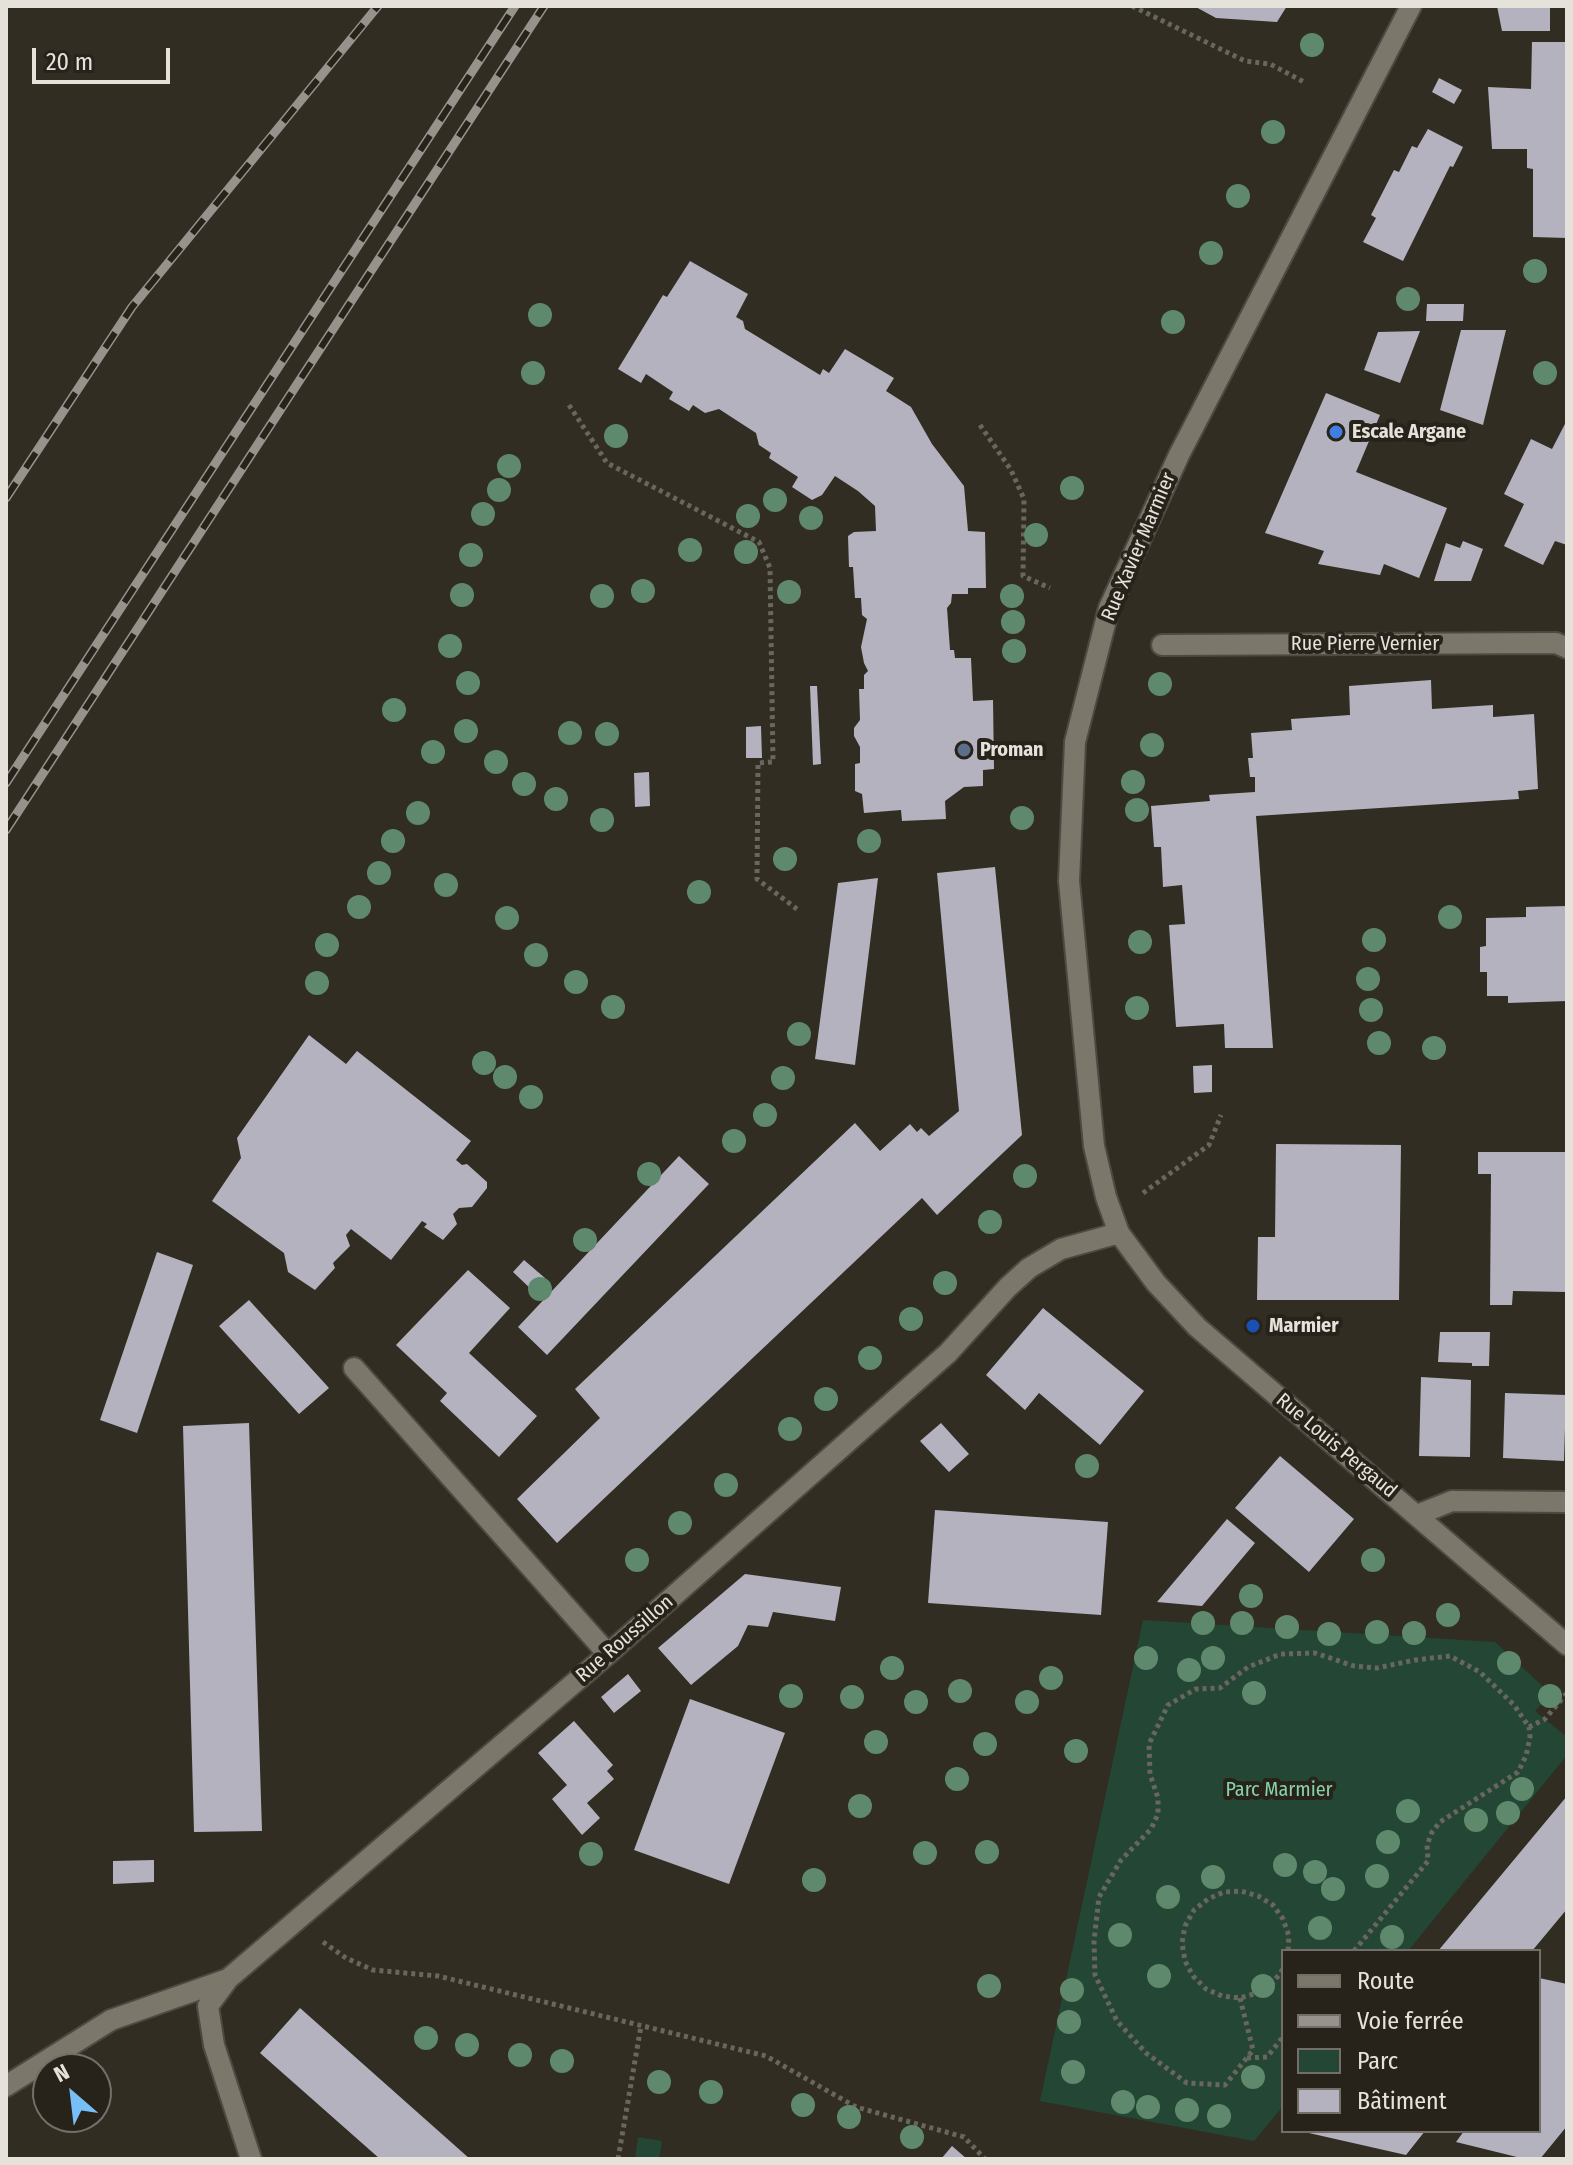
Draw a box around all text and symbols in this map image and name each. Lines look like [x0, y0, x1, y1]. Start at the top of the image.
scale bar [36, 32, 174, 82]
text: 20 m [46, 48, 93, 76]
place label: Escale Argane [1352, 420, 1466, 444]
marker: Escale Argane [1327, 423, 1345, 441]
street label: Rue Xavier Marmier [1097, 469, 1181, 625]
street label: Rue Pierre Vernier [1291, 632, 1439, 656]
place label: Proman [980, 738, 1044, 762]
marker: Proman [955, 741, 973, 759]
place label: Marmier [1269, 1314, 1339, 1338]
marker: Marmier [1244, 1317, 1262, 1335]
street label: Rue Louis Pergaud [1271, 1389, 1401, 1503]
street label: Rue Roussillon [571, 1590, 679, 1688]
park label: Parc Marmier [1225, 1778, 1333, 1802]
legend [1281, 1949, 1541, 2133]
text: Route [1357, 1967, 1414, 1995]
text: Voie ferrée [1357, 2007, 1464, 2035]
text: Parc [1357, 2047, 1398, 2075]
north arrow [32, 2053, 112, 2133]
text: N [49, 2058, 74, 2088]
text: Bâtiment [1357, 2087, 1447, 2115]

